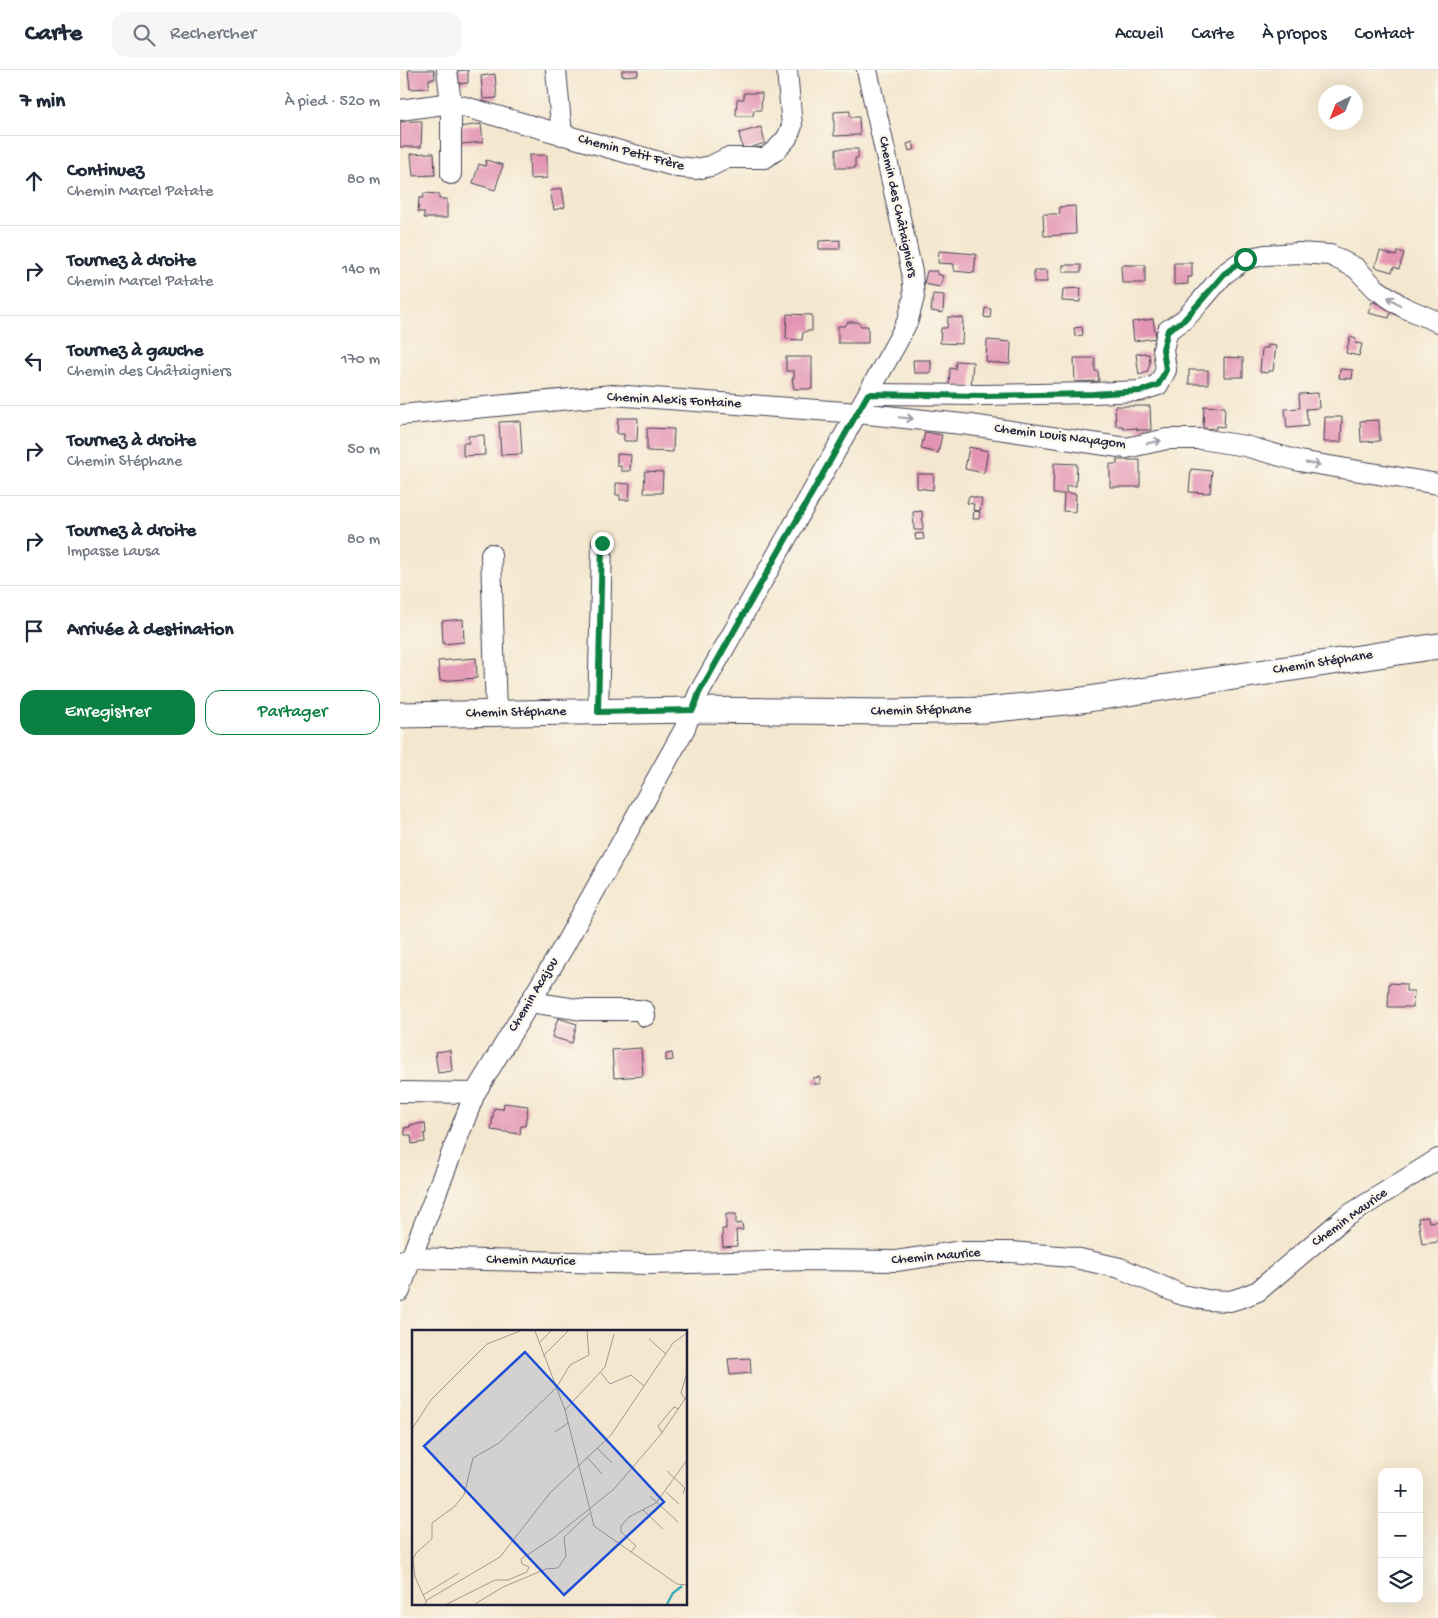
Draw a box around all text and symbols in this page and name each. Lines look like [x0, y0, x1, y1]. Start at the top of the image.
search box [112, 12, 462, 57]
text: Carte [25, 20, 82, 49]
icon: search [130, 21, 158, 49]
text: Rechercher [170, 23, 256, 46]
text: Accueil [1115, 24, 1163, 45]
text: Carte [1191, 24, 1234, 45]
text: À propos [1262, 24, 1327, 45]
text: Contact [1355, 24, 1413, 45]
north arrow [1318, 85, 1363, 130]
text: 7 min [20, 90, 65, 115]
text: À pied · 520 m [285, 93, 380, 112]
street label: Chemin Petit Frère [576, 131, 687, 176]
street label: Chemin des Châtaigniers [874, 135, 920, 280]
text: Continuez [67, 160, 144, 183]
icon: ahead [20, 167, 48, 195]
text: 80 m [347, 171, 380, 190]
text: Chemin Marcel Patate [67, 183, 213, 202]
route start [1234, 248, 1257, 271]
text: Tournez à droite [67, 250, 196, 273]
icon: right [20, 257, 48, 285]
text: 140 m [342, 261, 380, 280]
text: Chemin Marcel Patate [67, 273, 213, 292]
one-way arrow [1387, 296, 1401, 307]
text: Tournez à gauche [67, 340, 203, 363]
icon: left [20, 347, 48, 375]
text: 170 m [341, 351, 380, 370]
text: Chemin des Châtaigniers [67, 363, 231, 382]
street label: Chemin Alexis Fontaine [607, 389, 742, 413]
one-way arrow [898, 413, 914, 423]
street label: Chemin Louis Nayagom [993, 420, 1127, 454]
text: Tournez à droite [67, 430, 196, 453]
icon: right [20, 437, 48, 465]
one-way arrow [1145, 437, 1161, 446]
text: 50 m [347, 441, 380, 460]
text: Chemin Stéphane [67, 453, 182, 472]
one-way arrow [1305, 459, 1321, 469]
text: Tournez à droite [67, 520, 196, 543]
icon: right [20, 527, 48, 555]
text: 80 m [347, 531, 380, 550]
route end [591, 532, 614, 555]
text: Impasse Lausa [67, 543, 160, 562]
icon: arrive [20, 617, 48, 645]
text: Arrivée à destination [67, 619, 233, 642]
street label: Chemin Stéphane [1272, 647, 1375, 679]
button: Enregistrer [20, 690, 195, 735]
button: Partager [205, 690, 380, 735]
street label: Chemin Stéphane [870, 702, 972, 720]
street label: Chemin Stéphane [465, 704, 567, 722]
street label: Chemin Acajou [505, 954, 563, 1035]
street label: Chemin Maurice [1309, 1184, 1392, 1251]
street label: Chemin Maurice [891, 1245, 982, 1269]
street label: Chemin Maurice [486, 1252, 577, 1270]
inset map [412, 1330, 688, 1606]
map controls [1378, 1468, 1423, 1603]
button: + [1378, 1468, 1423, 1513]
button: − [1378, 1513, 1423, 1558]
button: layers [1378, 1558, 1423, 1603]

